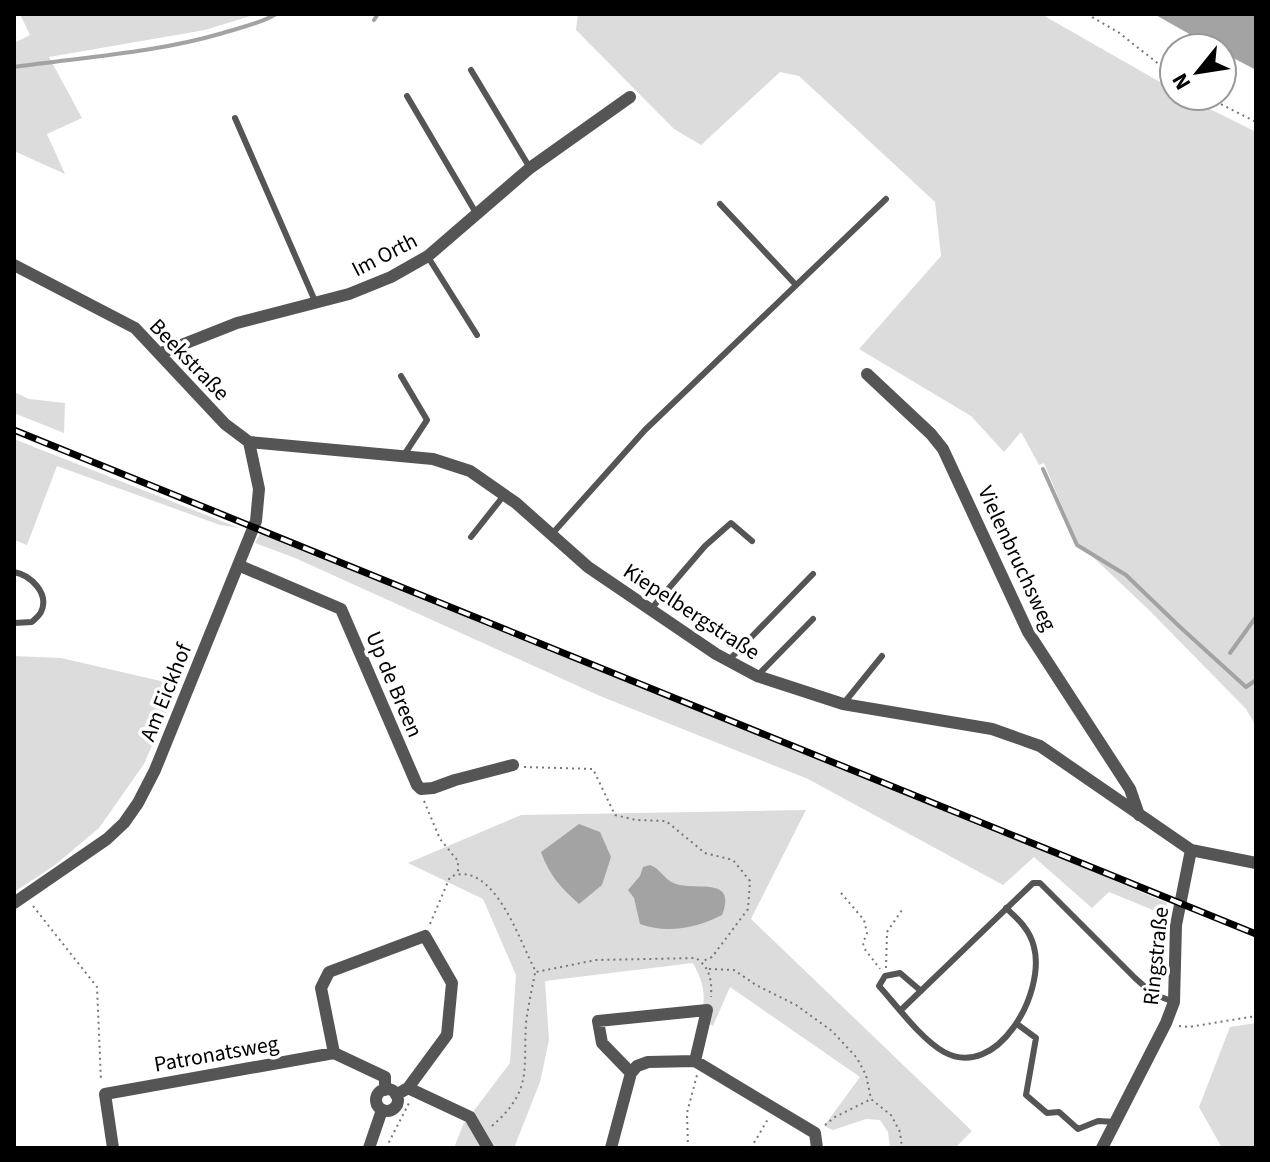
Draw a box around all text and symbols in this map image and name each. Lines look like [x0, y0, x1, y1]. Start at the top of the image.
north arrow [1158, 32, 1238, 112]
text: N [1164, 67, 1199, 96]
street label: Im Orth [346, 225, 423, 285]
street label: Beekstraße [142, 311, 237, 408]
street label: Vielenbruchsweg [969, 481, 1065, 636]
street label: Kiepelbergstraße [617, 556, 766, 668]
street label: Up de Breen [357, 626, 431, 742]
street label: Am Eickhof [132, 637, 201, 746]
street label: Ringstraße [1135, 905, 1177, 1007]
street label: Patronatsweg [151, 1027, 281, 1081]

